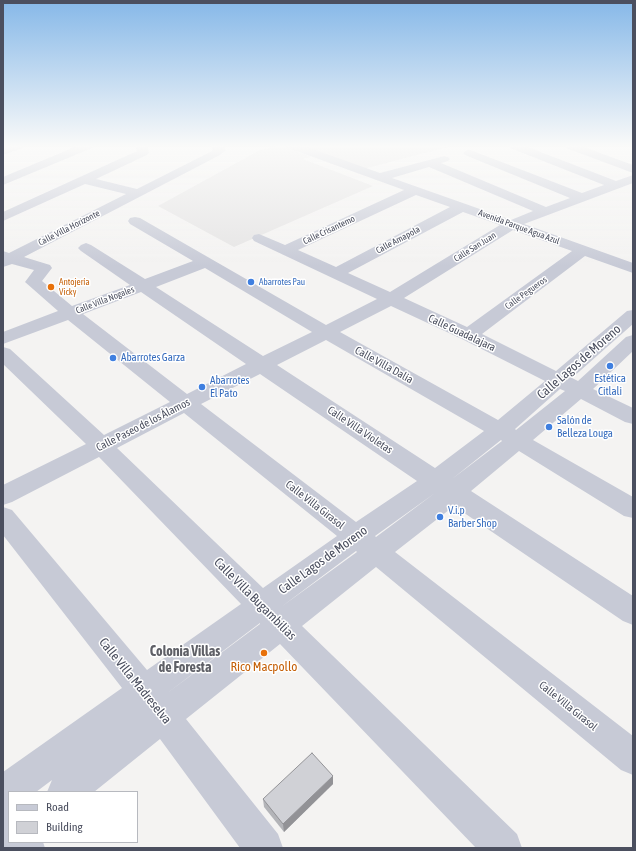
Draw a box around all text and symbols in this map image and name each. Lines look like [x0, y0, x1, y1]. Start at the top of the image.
street label: Avenida Parque Agua Azul [477, 207, 561, 247]
street label: Calle Villa Horizonte [37, 208, 101, 248]
street label: Calle Crisantemo [301, 213, 357, 247]
street label: Calle Amapola [374, 224, 422, 256]
street label: Calle San Juan [452, 230, 498, 264]
street label: Calle Pegueros [503, 274, 549, 312]
place label: Antojería Vicky [59, 277, 90, 298]
marker: Abarrotes Pau [246, 277, 256, 287]
place label: Abarrotes Pau [259, 277, 305, 287]
marker: Antojería Vicky [46, 282, 56, 292]
street label: Calle Villa Nogales [74, 284, 136, 316]
street label: Calle Guadalajara [426, 312, 498, 354]
street label: Calle Lagos de Moreno [534, 321, 624, 403]
street label: Calle Villa Dalia [353, 344, 415, 386]
place label: Abarrotes Garza [121, 351, 185, 365]
marker: Abarrotes Garza [108, 353, 118, 363]
marker: Estética Citlali [605, 361, 615, 371]
place label: Estética Citlali [594, 372, 626, 398]
place label: Abarrotes El Pato [210, 374, 249, 400]
marker: Abarrotes El Pato [197, 382, 207, 392]
street label: Calle Paseo de los Álamos [94, 396, 192, 454]
street label: Calle Villa Violetas [325, 403, 395, 457]
place label: Salón de Belleza Louga [557, 414, 613, 440]
marker: Salón de Belleza Louga [544, 422, 554, 432]
street label: Calle Villa Girasol [283, 478, 347, 532]
place label: V.i.p Barber Shop [448, 504, 497, 530]
marker: V.i.p Barber Shop [435, 512, 445, 522]
street label: Calle Lagos de Moreno [276, 523, 370, 597]
street label: Calle Villa Bugambilias [211, 555, 299, 643]
street label: Calle Villa Madreselva [96, 635, 174, 727]
district label: Colonia Villas de Foresta [150, 644, 220, 676]
marker: Rico Macpollo [259, 648, 269, 658]
place label: Rico Macpollo [231, 659, 297, 675]
street label: Calle Villa Girasol [536, 678, 600, 734]
legend [8, 791, 138, 843]
text: Road [46, 800, 69, 814]
text: Building [46, 820, 83, 834]

